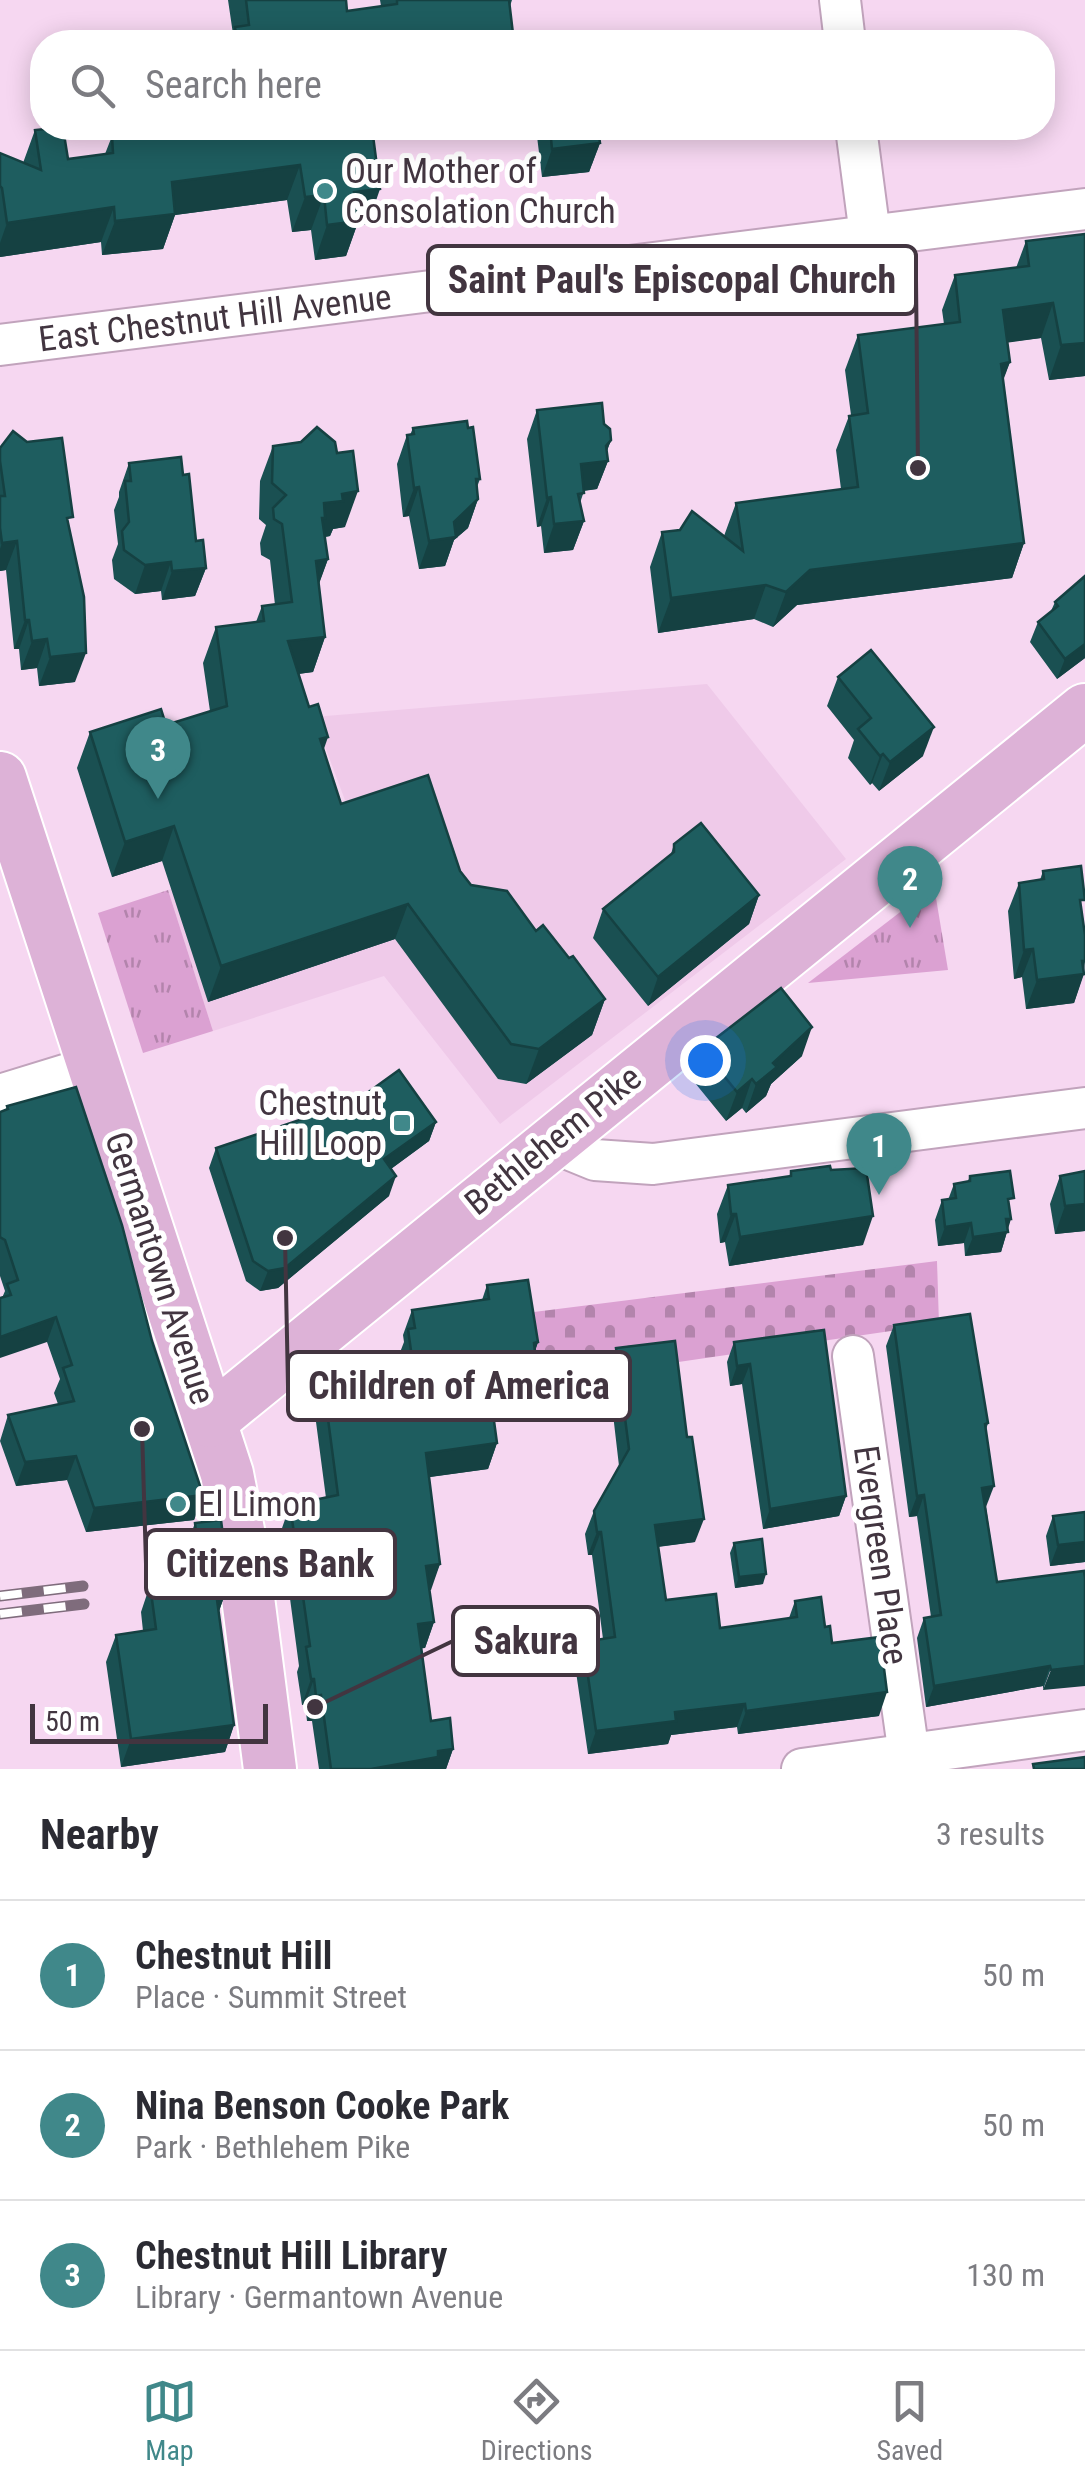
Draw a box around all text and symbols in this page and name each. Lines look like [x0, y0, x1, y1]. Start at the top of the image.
search box [30, 30, 1055, 140]
icon: search [65, 58, 120, 113]
text: Search here [145, 63, 322, 107]
place label: Our Mother of Consolation Church [345, 151, 616, 232]
marker: Our Mother of Consolation Church [314, 180, 336, 202]
callout: Saint Paul's Episcopal Church [428, 246, 916, 314]
text: Saint Paul's Episcopal Church [448, 258, 896, 302]
street label: East Chestnut Hill Avenue [36, 277, 394, 360]
pin: 3 [126, 716, 190, 799]
pin: 2 [878, 846, 942, 928]
your location [680, 1035, 731, 1086]
street label: Bethlehem Pike [457, 1057, 649, 1224]
place label: Chestnut Hill Loop [258, 1083, 382, 1164]
marker: Chestnut Hill Loop [391, 1112, 413, 1134]
pin: 1 [846, 1112, 912, 1195]
street label: Germantown Avenue [96, 1127, 223, 1409]
callout: Children of America [288, 1352, 630, 1420]
text: Children of America [308, 1364, 610, 1408]
street label: Evergreen Place [845, 1443, 916, 1667]
place label: El Limon [198, 1484, 317, 1525]
marker: El Limon [167, 1493, 189, 1515]
callout: Citizens Bank [146, 1530, 395, 1598]
text: Citizens Bank [166, 1542, 375, 1586]
callout: Sakura [453, 1607, 598, 1675]
text: Sakura [473, 1619, 579, 1663]
scale bar [30, 1699, 268, 1744]
text: 50 m [45, 1705, 100, 1738]
text: Nearby [40, 1810, 159, 1859]
text: 3 results [936, 1815, 1045, 1853]
text: Chestnut Hill [135, 1934, 332, 1978]
text: 1 [64, 1956, 81, 1994]
text: 50 m [982, 1956, 1045, 1994]
text: Place · Summit Street [135, 1978, 407, 2016]
text: Nina Benson Cooke Park [135, 2084, 509, 2128]
text: 2 [64, 2106, 81, 2144]
text: 50 m [982, 2106, 1045, 2144]
text: Park · Bethlehem Pike [135, 2128, 410, 2166]
text: Chestnut Hill Library [135, 2234, 447, 2278]
text: 3 [64, 2256, 81, 2294]
text: 130 m [966, 2256, 1045, 2294]
text: Library · Germantown Avenue [135, 2278, 503, 2316]
tab: Map [142, 2374, 197, 2467]
tab: Directions [481, 2374, 593, 2467]
tab: Saved [876, 2374, 943, 2467]

